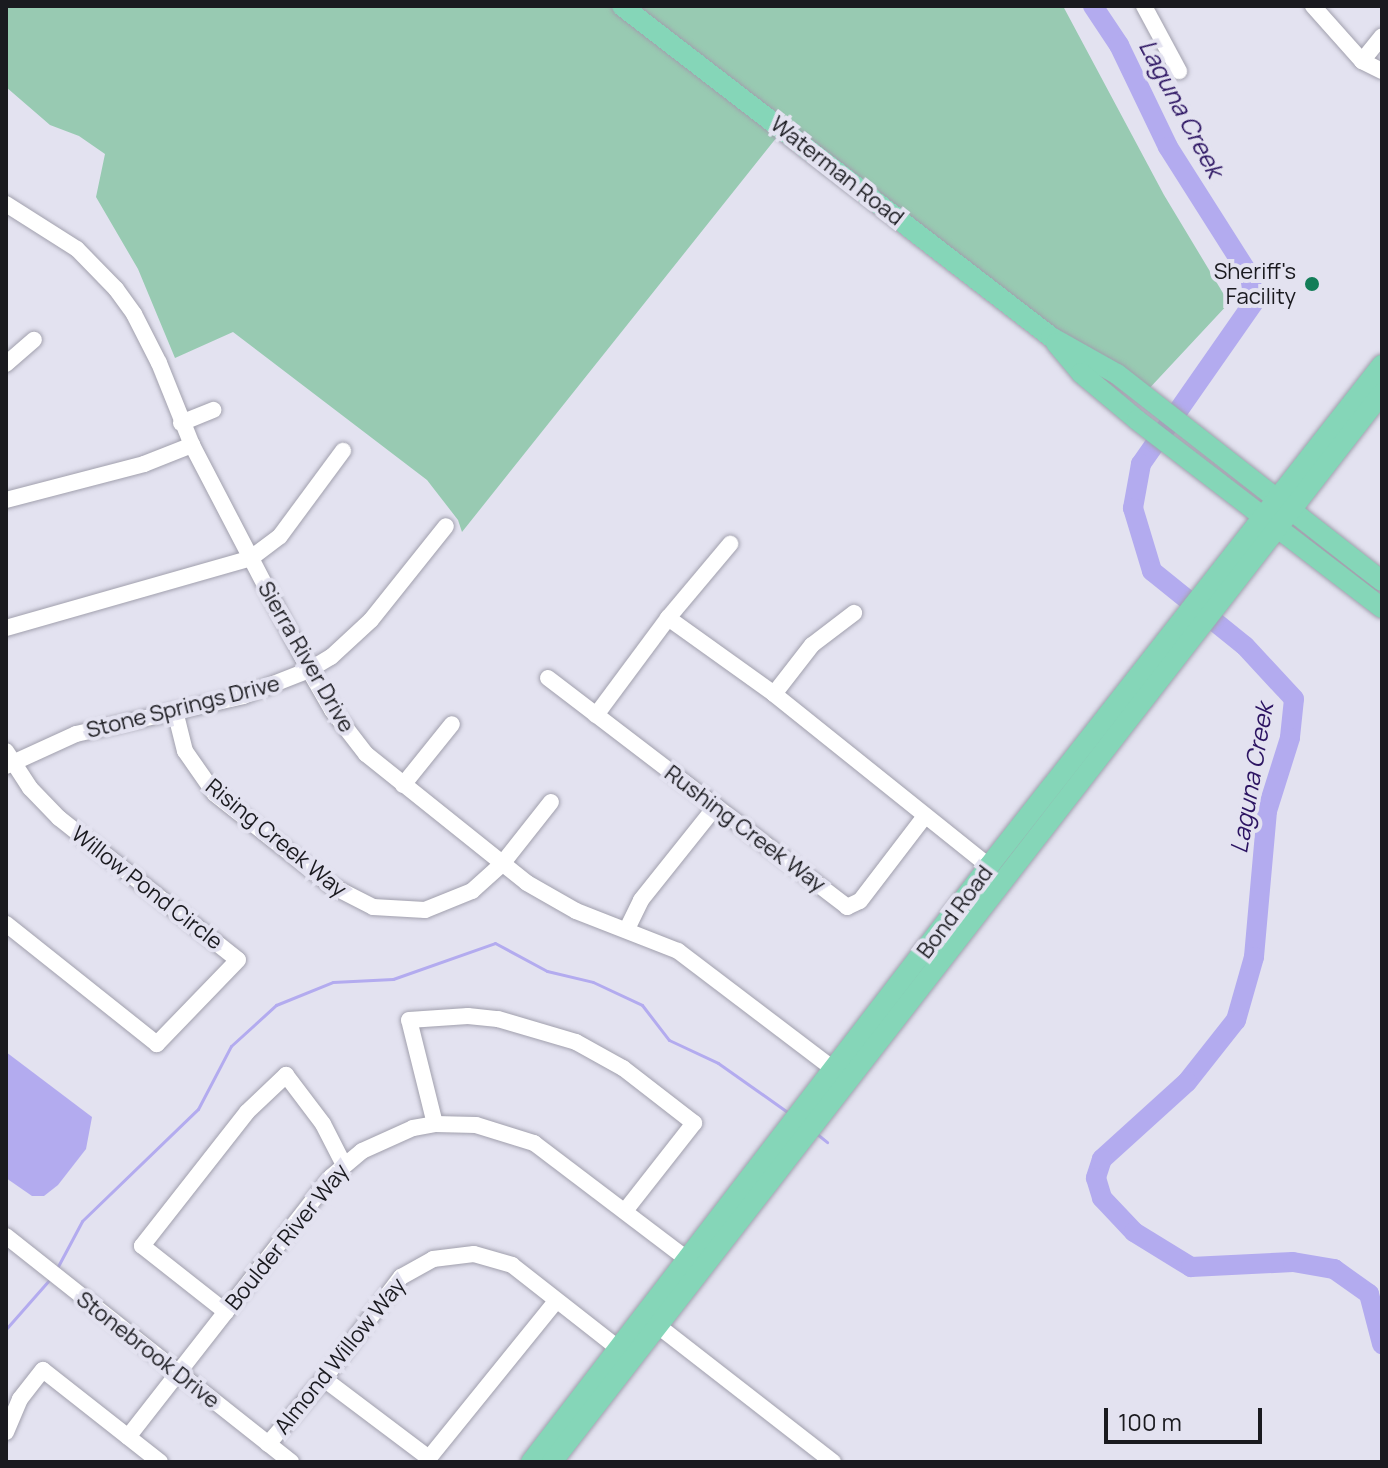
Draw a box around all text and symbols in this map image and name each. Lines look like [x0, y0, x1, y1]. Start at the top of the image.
water label: Laguna Creek [1134, 34, 1230, 182]
street label: Waterman Road [765, 111, 909, 231]
place label: Sheriff's Facility [1214, 258, 1296, 310]
marker: Sheriff's Facility [1303, 275, 1321, 293]
street label: Sierra River Drive [252, 577, 360, 737]
street label: Stone Springs Drive [84, 670, 282, 744]
water label: Laguna Creek [1224, 701, 1278, 855]
street label: Rushing Creek Way [659, 760, 831, 898]
street label: Rising Creek Way [200, 773, 352, 903]
street label: Willow Pond Circle [66, 821, 228, 955]
street label: Bond Road [912, 861, 998, 963]
street label: Boulder River Way [220, 1159, 354, 1315]
street label: Almond Willow Way [269, 1273, 411, 1439]
street label: Stonebrook Drive [71, 1286, 225, 1414]
scale bar [1108, 1392, 1266, 1442]
text: 100 m [1118, 1405, 1182, 1438]

